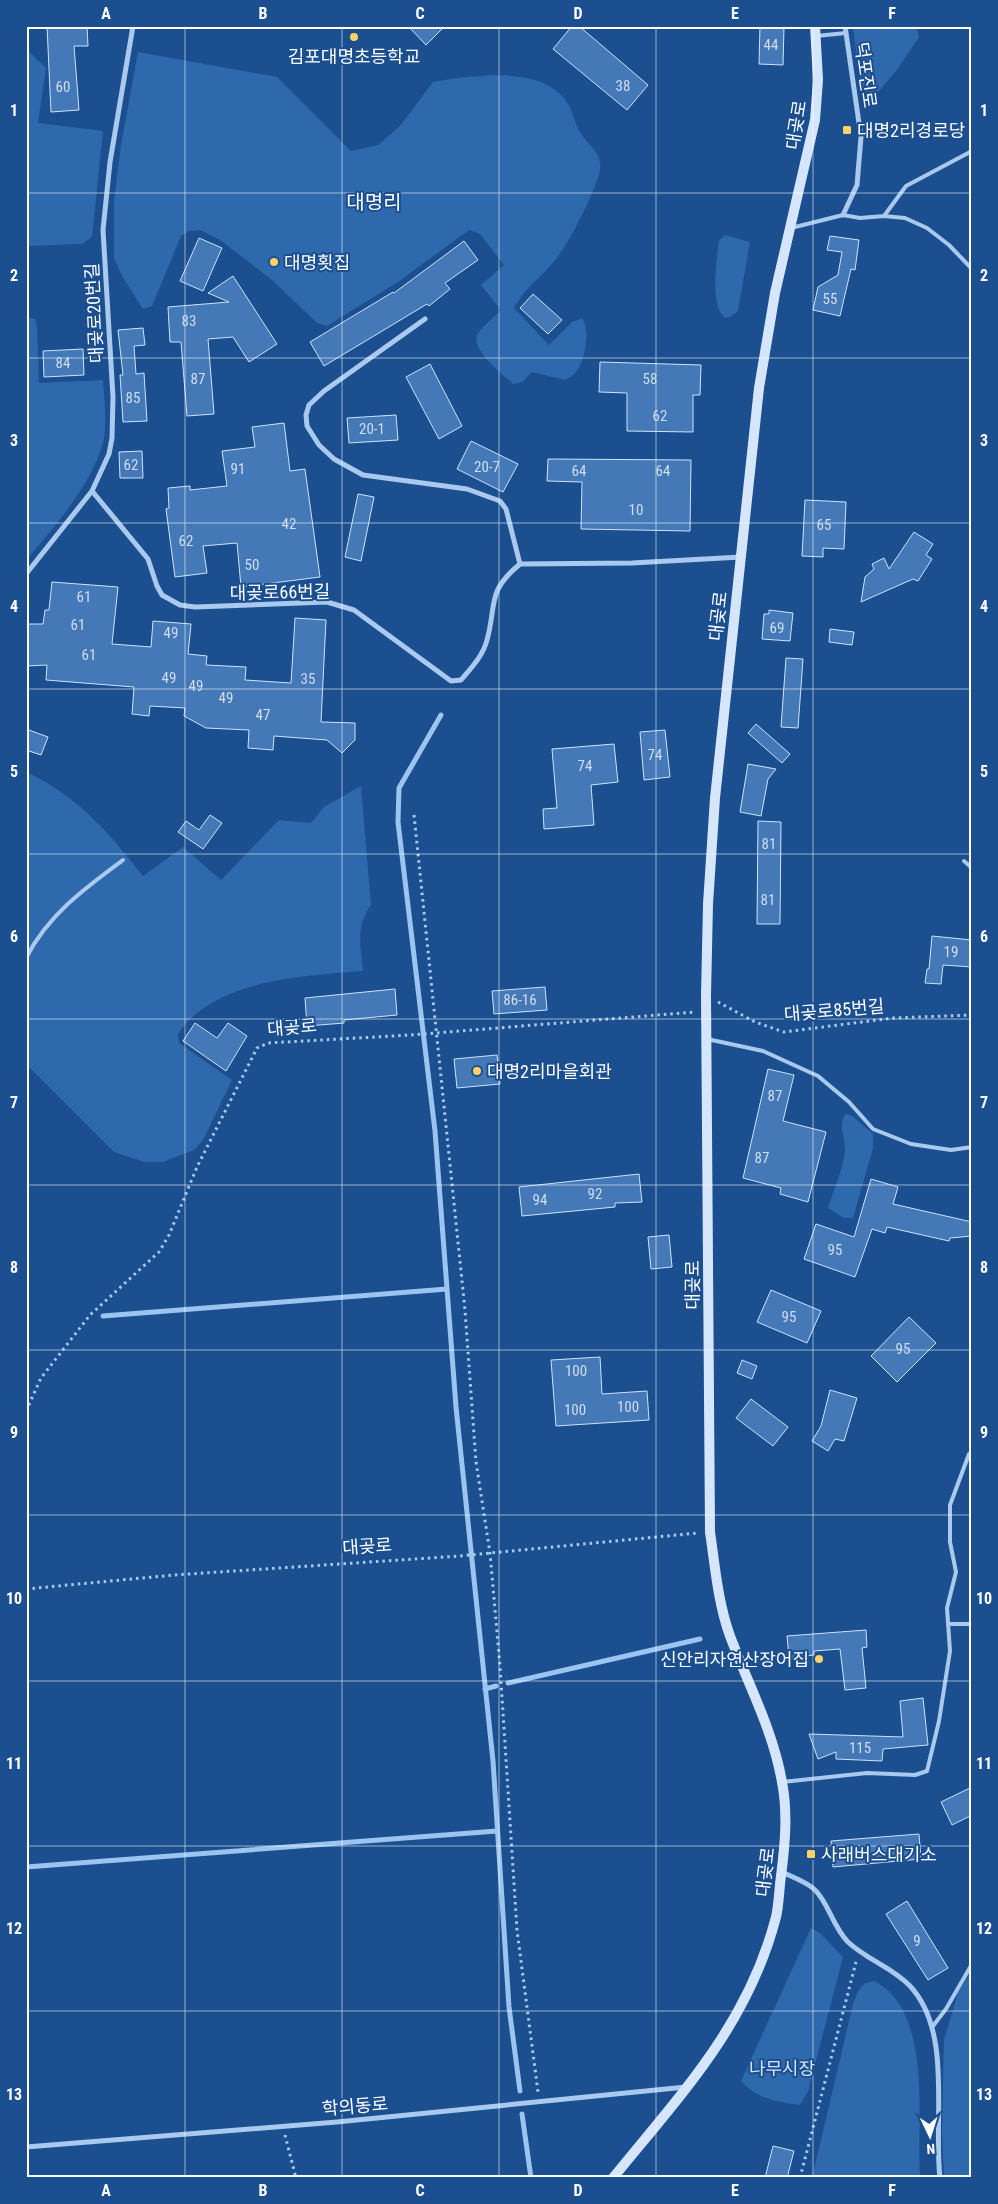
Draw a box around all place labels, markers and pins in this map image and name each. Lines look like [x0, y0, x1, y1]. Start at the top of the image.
marker: 김포대명초등학교 [348, 31, 360, 43]
place label: 김포대명초등학교 [288, 46, 420, 67]
place label: 대명2리경로당 [857, 120, 965, 141]
marker: 대명2리경로당 [841, 124, 853, 136]
place label: 대명횟집 [284, 252, 350, 273]
marker: 대명횟집 [268, 256, 280, 268]
place label: 대명2리마을회관 [487, 1061, 612, 1082]
marker: 대명2리마을회관 [471, 1065, 483, 1077]
place label: 신안리자연산장어집 [660, 1649, 809, 1670]
marker: 신안리자연산장어집 [813, 1653, 825, 1665]
place label: 사래버스대기소 [821, 1844, 937, 1865]
marker: 사래버스대기소 [805, 1848, 817, 1860]

